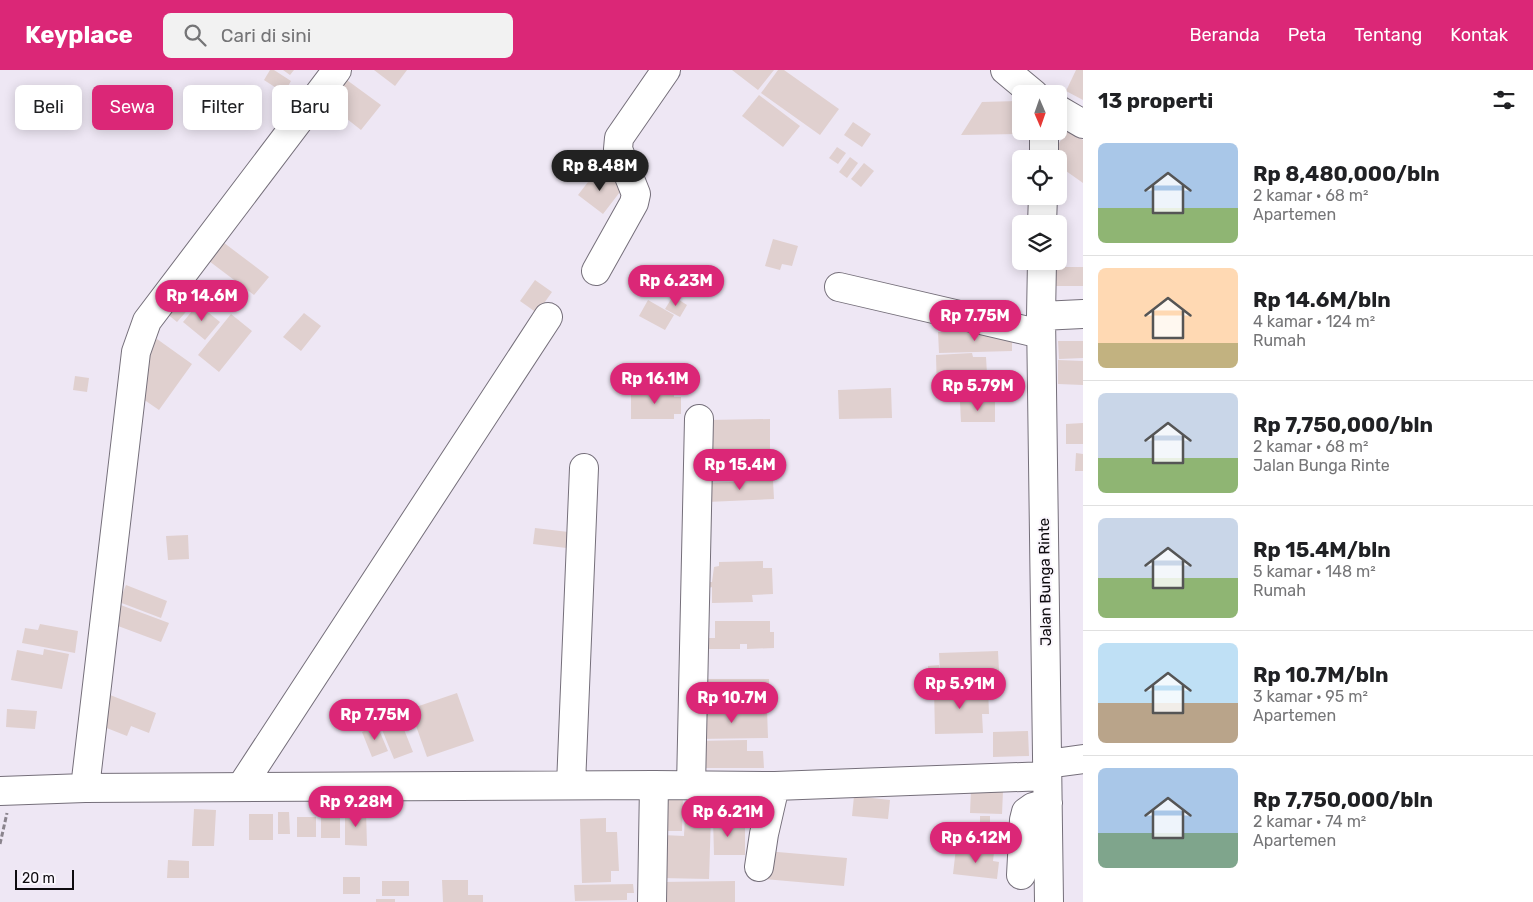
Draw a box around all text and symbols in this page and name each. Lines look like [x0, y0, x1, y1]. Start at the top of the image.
search box [163, 13, 513, 58]
text: Keyplace [25, 21, 133, 49]
icon: search [181, 21, 209, 49]
text: Cari di sini [221, 24, 311, 47]
text: Beranda [1189, 24, 1260, 46]
text: Peta [1288, 24, 1326, 46]
text: Tentang [1354, 24, 1422, 46]
text: Kontak [1450, 24, 1508, 46]
chip: Beli [15, 85, 82, 130]
chip: Sewa [92, 85, 173, 130]
chip: Filter [183, 85, 262, 130]
chip: Baru [272, 85, 348, 130]
north arrow [1012, 85, 1068, 140]
map controls [1012, 85, 1067, 270]
icon: filters [1490, 86, 1518, 114]
text: 13 properti [1098, 88, 1213, 113]
pin: Rp 8.48M [548, 150, 652, 192]
button: locate [1012, 150, 1067, 205]
text: Rp 8.48M [563, 156, 637, 175]
text: Rp 8,480,000/bln [1253, 161, 1440, 186]
icon: home [1138, 163, 1198, 223]
text: 2 kamar · 68 m² [1253, 186, 1369, 205]
text: Apartemen [1253, 205, 1336, 224]
button: layers [1012, 215, 1067, 270]
pin: Rp 6.23M [624, 264, 728, 307]
text: Rp 6.23M [639, 271, 713, 290]
pin: Rp 14.6M [150, 280, 254, 322]
text: Rp 14.6M [166, 286, 238, 305]
text: Rp 14.6M/bln [1253, 287, 1391, 312]
icon: home [1138, 288, 1198, 348]
pin: Rp 7.75M [923, 300, 1027, 342]
text: Rp 7.75M [940, 306, 1010, 325]
text: 4 kamar · 124 m² [1253, 312, 1375, 331]
text: Rumah [1253, 331, 1306, 350]
pin: Rp 16.1M [603, 362, 707, 405]
text: Rp 16.1M [621, 369, 689, 388]
pin: Rp 5.79M [926, 370, 1030, 412]
text: Rp 5.79M [942, 376, 1014, 395]
text: Rp 7,750,000/bln [1253, 412, 1433, 437]
icon: home [1138, 413, 1198, 473]
text: 2 kamar · 68 m² [1253, 437, 1369, 456]
pin: Rp 15.4M [688, 448, 792, 491]
text: Rp 15.4M [704, 455, 776, 474]
text: Jalan Bunga Rinte [1253, 456, 1390, 475]
street label: Jalan Bunga Rinte [1035, 518, 1055, 646]
text: Rp 15.4M/bln [1253, 537, 1391, 562]
icon: home [1138, 538, 1198, 598]
text: 5 kamar · 148 m² [1253, 562, 1376, 581]
text: Rumah [1253, 581, 1306, 600]
text: Rp 10.7M/bln [1253, 662, 1389, 687]
icon: home [1138, 663, 1198, 723]
pin: Rp 5.91M [908, 668, 1012, 710]
text: Rp 5.91M [925, 674, 995, 693]
pin: Rp 10.7M [680, 682, 784, 724]
text: 3 kamar · 95 m² [1253, 687, 1368, 706]
text: Rp 10.7M [697, 688, 767, 707]
pin: Rp 7.75M [323, 698, 427, 741]
text: Rp 7.75M [340, 705, 410, 724]
text: Apartemen [1253, 706, 1336, 725]
pin: Rp 9.28M [304, 786, 408, 828]
text: Rp 7,750,000/bln [1253, 787, 1433, 812]
icon: home [1138, 788, 1198, 848]
text: Rp 9.28M [319, 792, 393, 811]
pin: Rp 6.21M [676, 796, 780, 838]
text: Rp 6.21M [692, 802, 764, 821]
text: 2 kamar · 74 m² [1253, 812, 1366, 831]
pin: Rp 6.12M [924, 822, 1028, 864]
text: Rp 6.12M [941, 828, 1011, 847]
text: Apartemen [1253, 831, 1336, 850]
scale bar [15, 867, 74, 890]
text: 20 m [22, 870, 55, 887]

